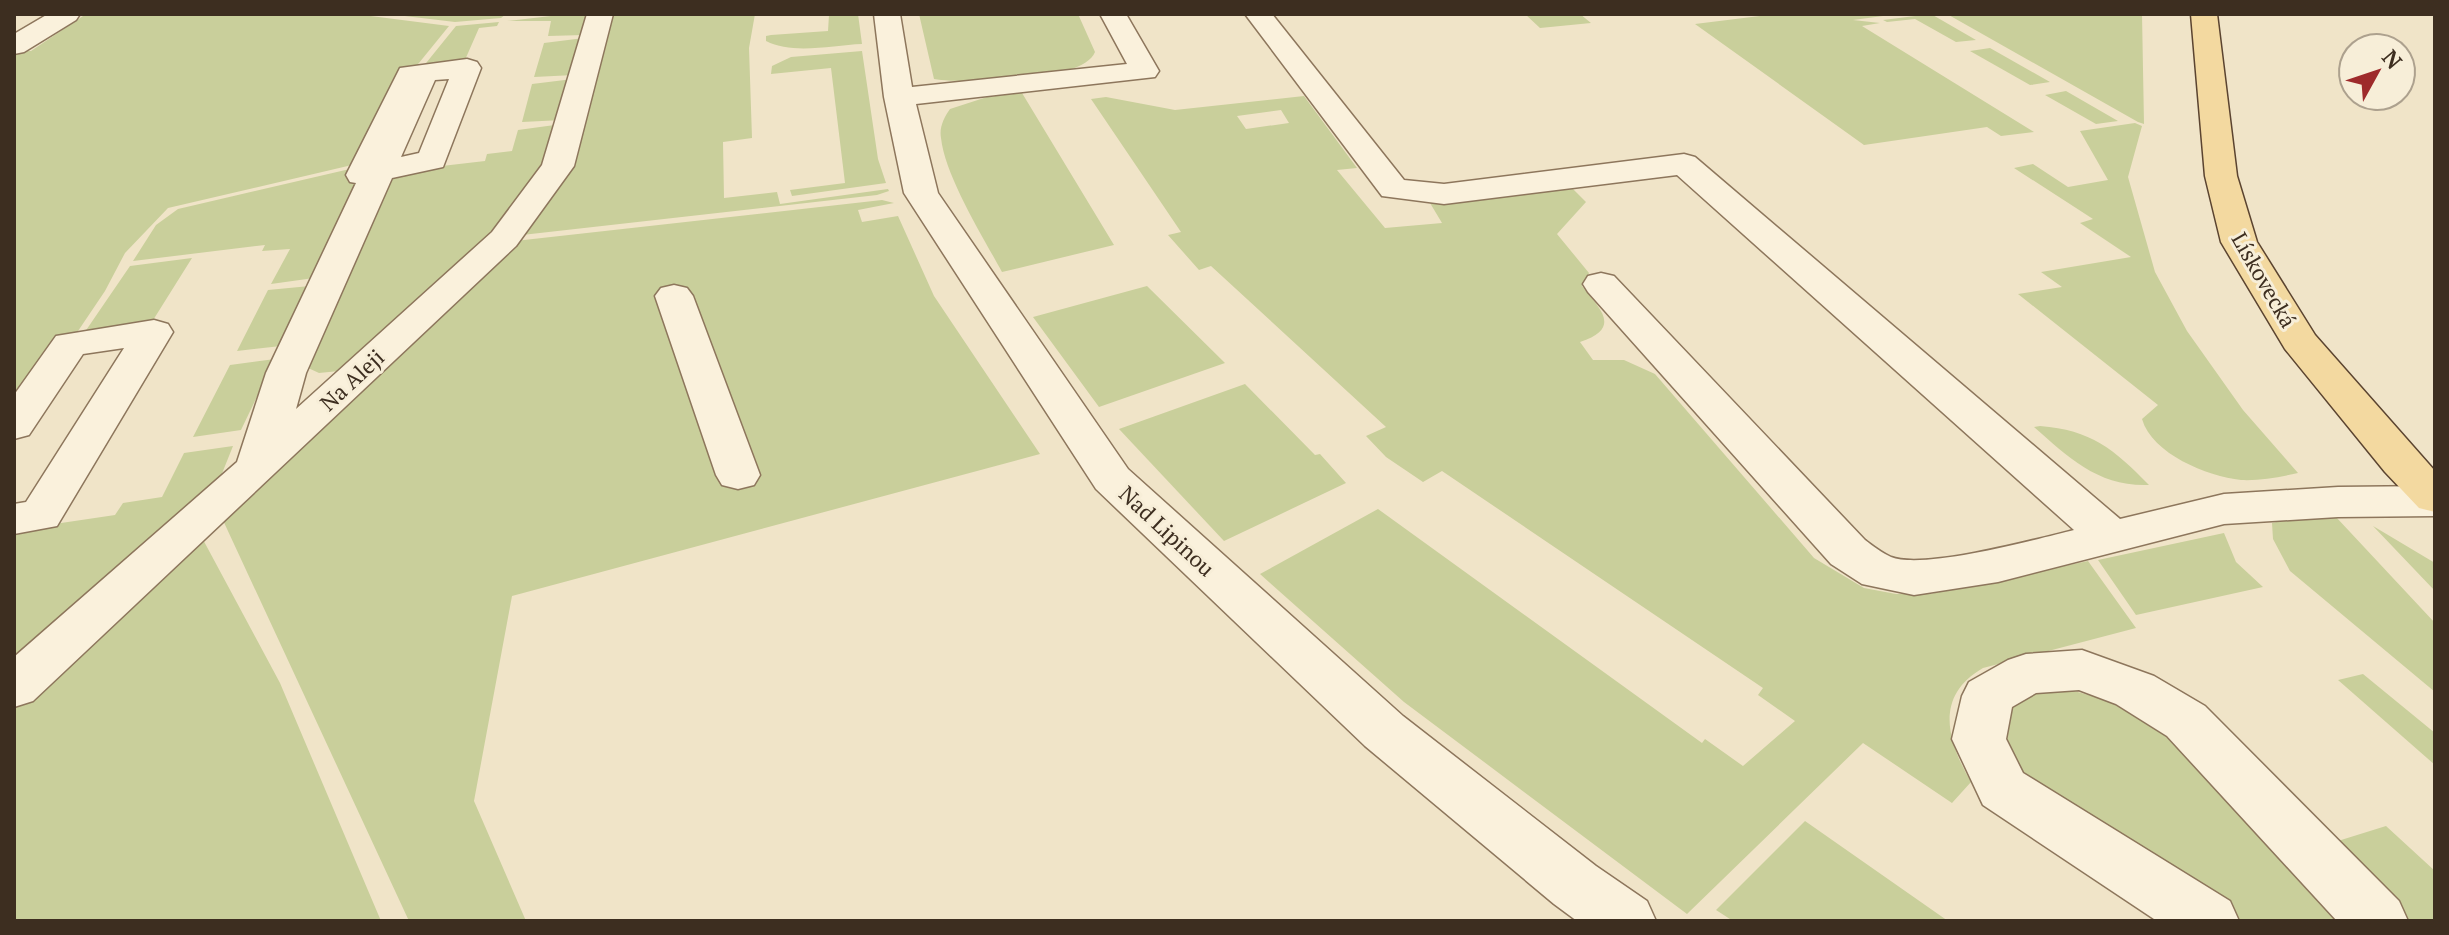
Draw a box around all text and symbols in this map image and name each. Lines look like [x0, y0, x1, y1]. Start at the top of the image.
north arrow [2337, 32, 2417, 112]
text: N [2376, 43, 2409, 75]
street label: Lískovecká [2225, 227, 2303, 333]
street label: Na Aleji [313, 342, 390, 417]
street label: Nad Lipinou [1113, 479, 1222, 583]

